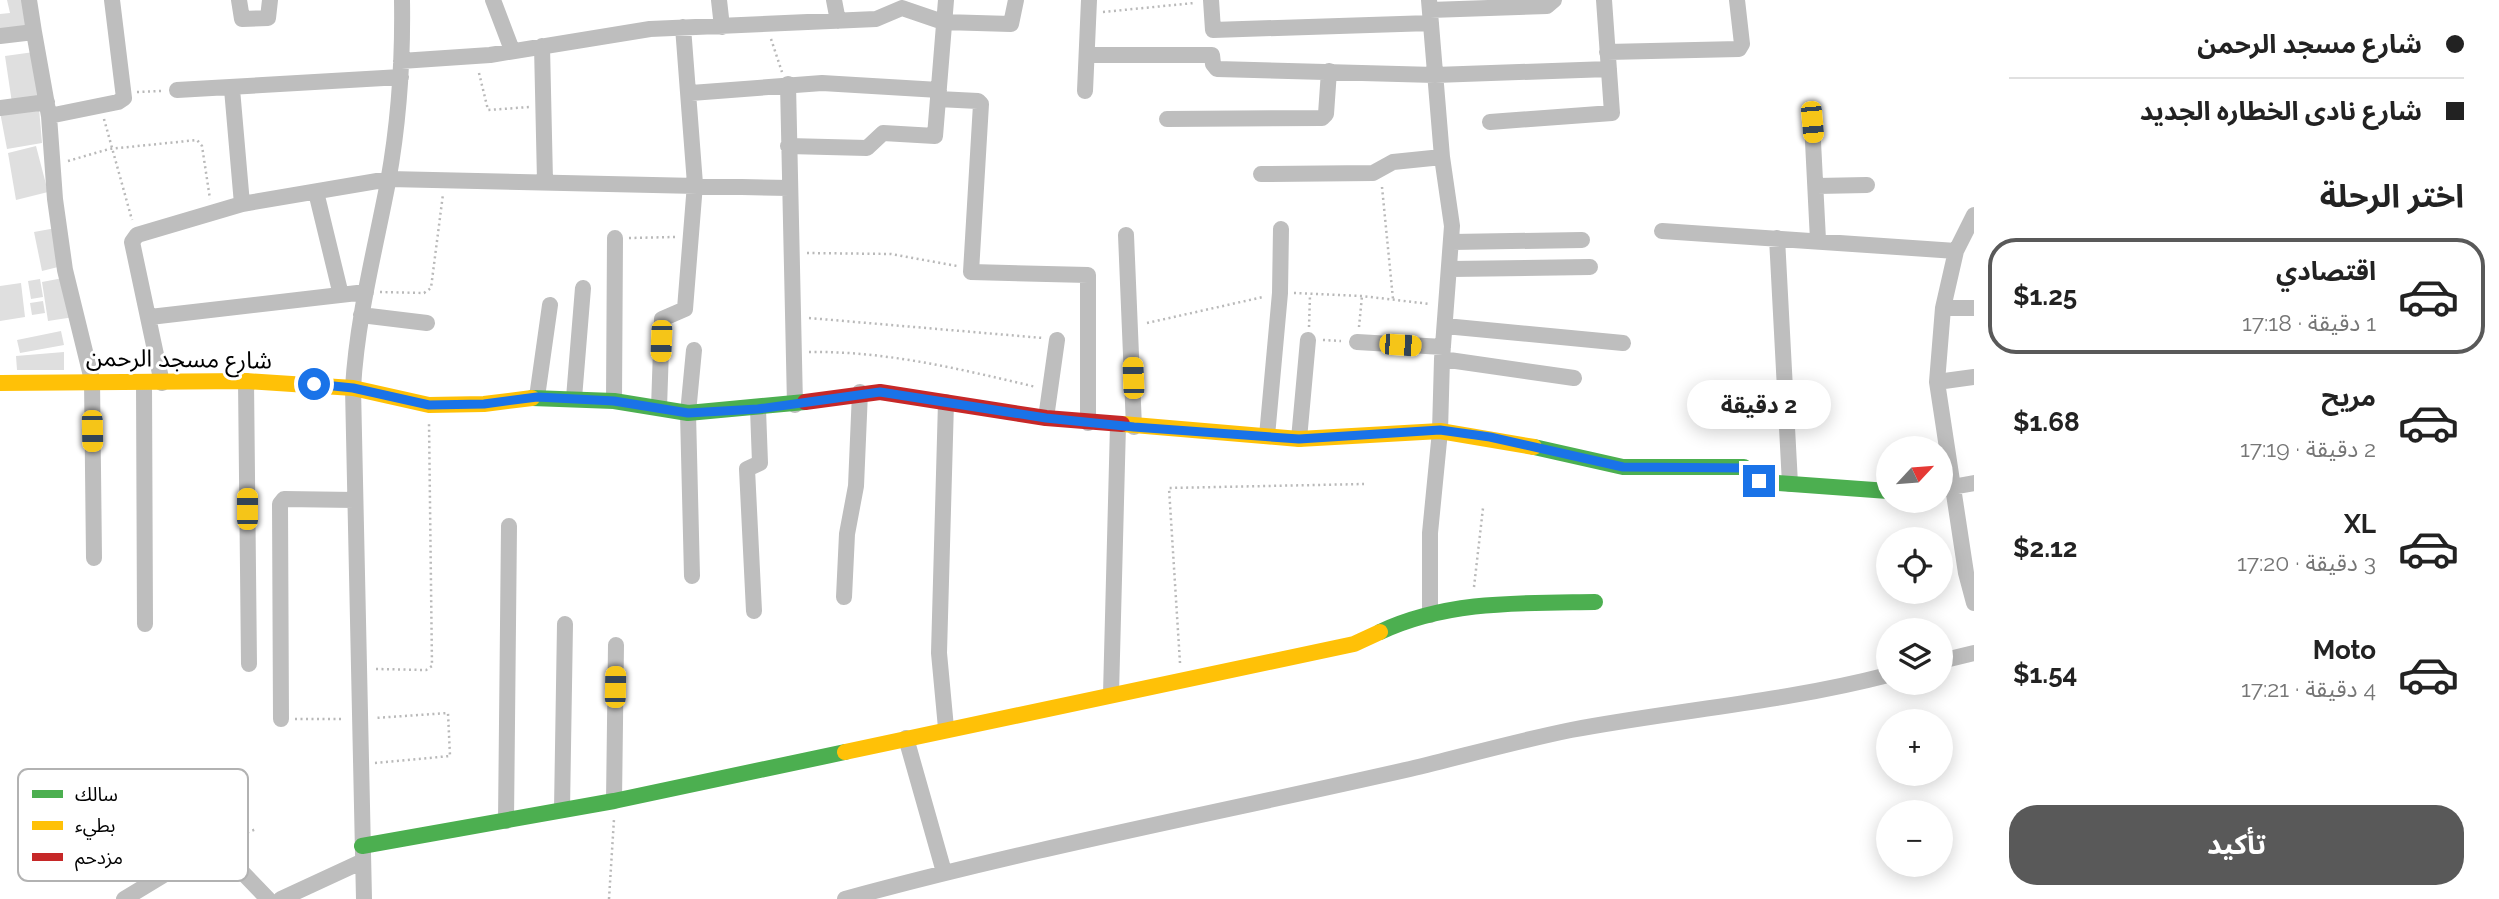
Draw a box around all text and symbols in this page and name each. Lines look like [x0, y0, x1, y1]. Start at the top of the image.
text: شارع مسجد الرحمن [2197, 29, 2422, 59]
text: شارع نادى الخطاره الجديد [2140, 96, 2422, 126]
car [1800, 100, 1825, 144]
text: اختر الرحلة [2320, 177, 2464, 214]
text: اقتصادي [2276, 256, 2376, 286]
icon: car [2397, 265, 2460, 328]
text: $1.25 [2013, 281, 2077, 311]
text: 1 دقيقة · 17:18 [2242, 309, 2376, 336]
car [650, 320, 673, 362]
car [1379, 333, 1422, 357]
street label: شارع مسجد الرحمن [86, 342, 272, 378]
car [1122, 357, 1145, 399]
route start [298, 368, 330, 400]
callout: 2 دقيقة [1687, 379, 1831, 428]
text: مريح [2321, 382, 2376, 412]
text: 2 دقيقة [1721, 391, 1797, 418]
icon: car [2397, 391, 2460, 454]
text: $1.68 [2013, 407, 2080, 437]
car [82, 410, 103, 452]
text: 2 دقيقة · 17:19 [2240, 435, 2376, 462]
north arrow [1876, 436, 1953, 513]
map controls [1876, 436, 1953, 877]
route end [1743, 465, 1775, 497]
car [237, 488, 258, 530]
text: XL [2344, 509, 2376, 539]
icon: car [2397, 517, 2460, 580]
button: locate [1876, 527, 1953, 604]
text: $2.12 [2013, 533, 2078, 563]
text: 3 دقيقة · 17:20 [2237, 549, 2376, 576]
button: layers [1876, 618, 1953, 695]
text: Moto [2313, 635, 2376, 665]
icon: car [2397, 643, 2460, 706]
text: $1.54 [2013, 659, 2077, 689]
car [605, 666, 626, 708]
text: 4 دقيقة · 17:21 [2241, 675, 2376, 702]
button: + [1876, 709, 1953, 786]
legend [18, 769, 248, 881]
text: سالك [75, 783, 118, 805]
button: − [1876, 800, 1953, 877]
button: تأكيد [2009, 805, 2464, 885]
text: بطيء [75, 814, 115, 840]
text: مزدحم [75, 846, 123, 872]

